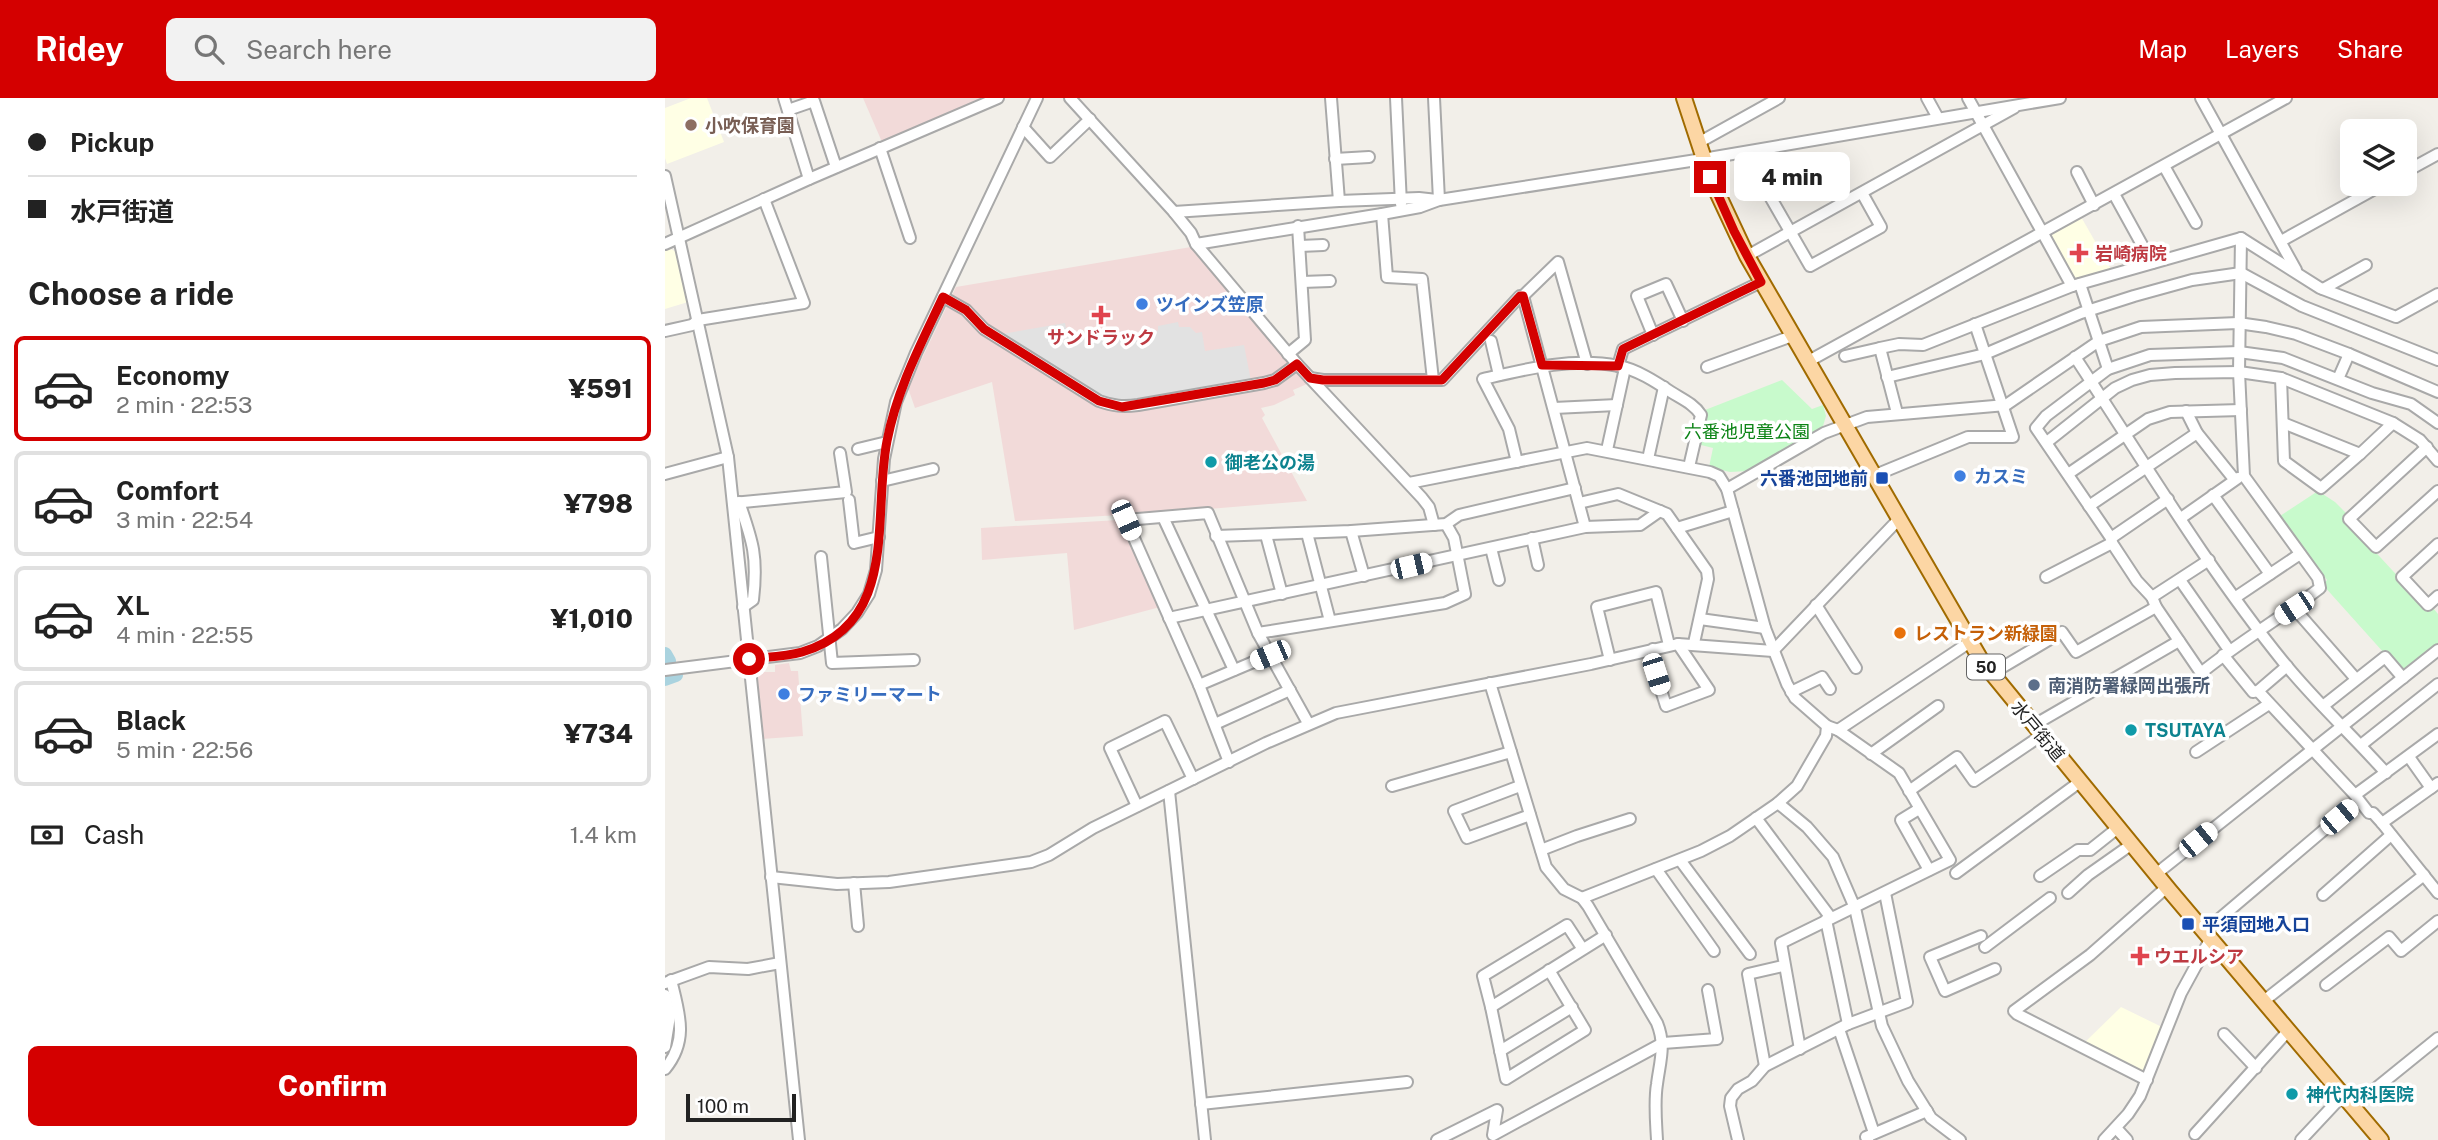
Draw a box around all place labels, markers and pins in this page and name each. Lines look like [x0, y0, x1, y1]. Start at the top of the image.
place label: 小吹保育園 [705, 115, 795, 136]
marker: 小吹保育園 [683, 117, 699, 133]
marker: 岩崎病院 [2069, 243, 2089, 263]
place label: 岩崎病院 [2095, 243, 2167, 264]
place label: ツインズ笠原 [1156, 294, 1264, 315]
marker: ツインズ笠原 [1134, 296, 1150, 312]
marker: サンドラック [1093, 307, 1109, 323]
place label: サンドラック [1047, 327, 1155, 348]
place label: 御老公の湯 [1224, 452, 1315, 473]
marker: 御老公の湯 [1203, 454, 1219, 470]
place label: カスミ [1974, 466, 2028, 487]
place label: 六番池団地前 [1760, 468, 1868, 489]
marker: カスミ [1952, 468, 1968, 484]
marker: 六番池団地前 [1874, 470, 1890, 486]
place label: レストラン新緑園 [1914, 623, 2058, 644]
marker: レストラン新緑園 [1892, 625, 1908, 641]
place label: 南消防署緑岡出張所 [2048, 675, 2210, 696]
marker: 南消防署緑岡出張所 [2026, 677, 2042, 693]
place label: ファミリーマート [798, 684, 942, 705]
marker: ファミリーマート [776, 686, 792, 702]
place label: TSUTAYA [2145, 720, 2226, 741]
marker: TSUTAYA [2123, 722, 2139, 738]
place label: 平須団地入口 [2202, 914, 2310, 935]
marker: 平須団地入口 [2180, 916, 2196, 932]
place label: ウエルシア [2154, 946, 2244, 967]
marker: ウエルシア [2132, 948, 2148, 964]
place label: 神代内科医院 [2306, 1084, 2414, 1105]
marker: 神代内科医院 [2284, 1086, 2300, 1102]

